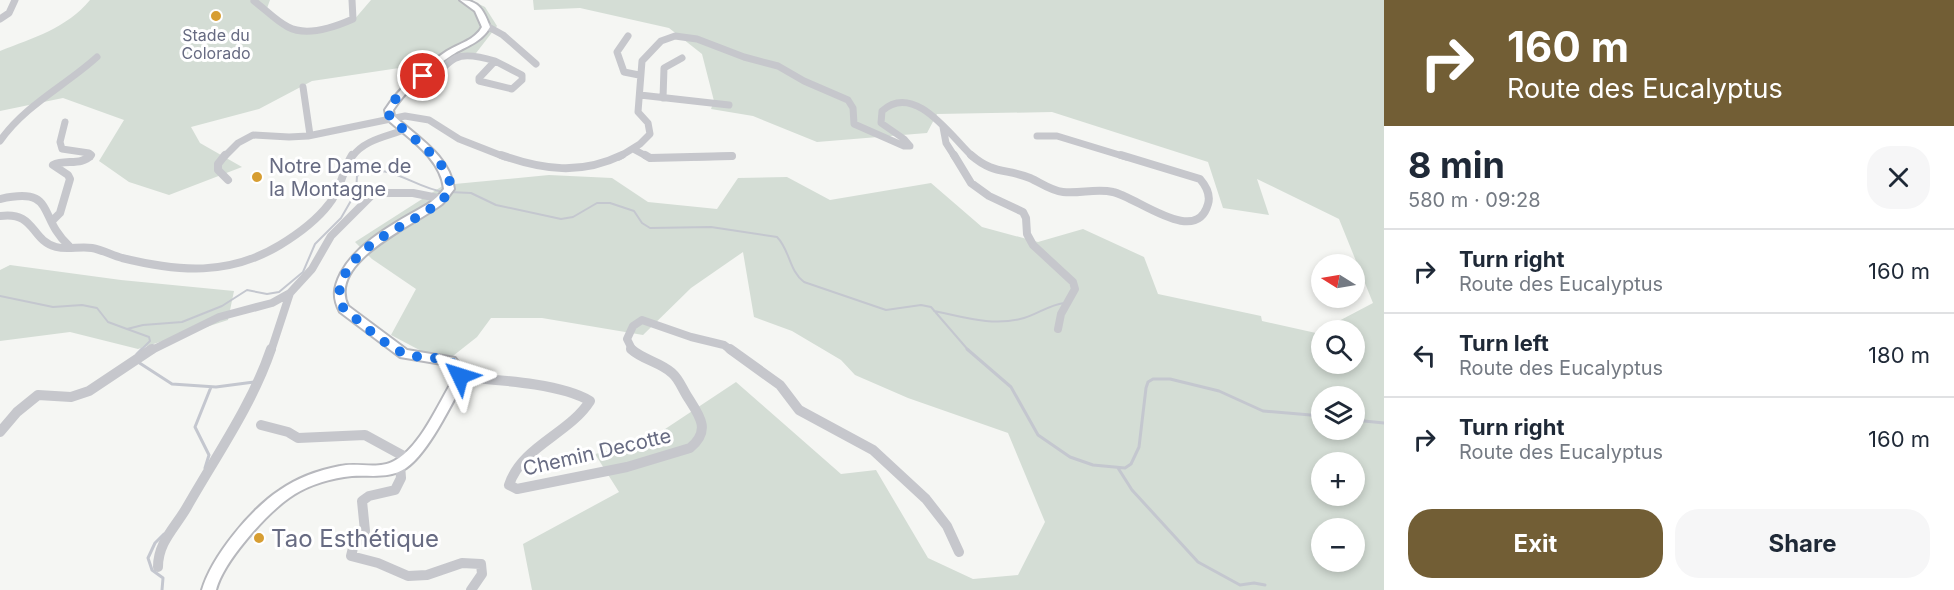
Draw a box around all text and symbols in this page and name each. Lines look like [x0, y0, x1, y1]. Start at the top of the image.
marker: Stade du Colorado [209, 9, 223, 23]
text: 160 m [1507, 21, 1629, 72]
icon: right [1408, 24, 1486, 102]
place label: Stade du Colorado [181, 25, 251, 63]
pin [397, 50, 448, 101]
icon: arrive [406, 59, 439, 92]
text: Route des Eucalyptus [1507, 72, 1783, 105]
text: 8 min [1408, 143, 1505, 187]
button: close [1867, 146, 1930, 209]
place label: Notre Dame de la Montagne [269, 154, 411, 201]
marker: Notre Dame de la Montagne [250, 170, 264, 184]
text: 580 m · 09:28 [1408, 188, 1541, 212]
text: Turn right [1459, 246, 1565, 272]
north arrow [1311, 254, 1365, 308]
map controls [1311, 254, 1365, 572]
icon: right [1408, 255, 1441, 288]
text: 160 m [1868, 258, 1930, 284]
text: Route des Eucalyptus [1459, 272, 1663, 296]
button: search [1311, 320, 1365, 374]
text: Turn left [1459, 330, 1549, 356]
icon: left [1408, 339, 1441, 372]
text: 180 m [1868, 342, 1930, 368]
position arrow [428, 344, 492, 408]
text: Route des Eucalyptus [1459, 356, 1663, 380]
button: layers [1311, 386, 1365, 440]
text: Turn right [1459, 414, 1565, 440]
street label: Chemin Decotte [520, 423, 674, 481]
icon: right [1408, 423, 1441, 456]
text: 160 m [1868, 426, 1930, 452]
text: Route des Eucalyptus [1459, 440, 1663, 464]
button: + [1311, 452, 1365, 506]
button: Exit [1408, 509, 1663, 578]
button: Share [1675, 509, 1930, 578]
button: − [1311, 518, 1365, 572]
place label: Tao Esthétique [271, 524, 439, 553]
marker: Tao Esthétique [252, 531, 266, 545]

